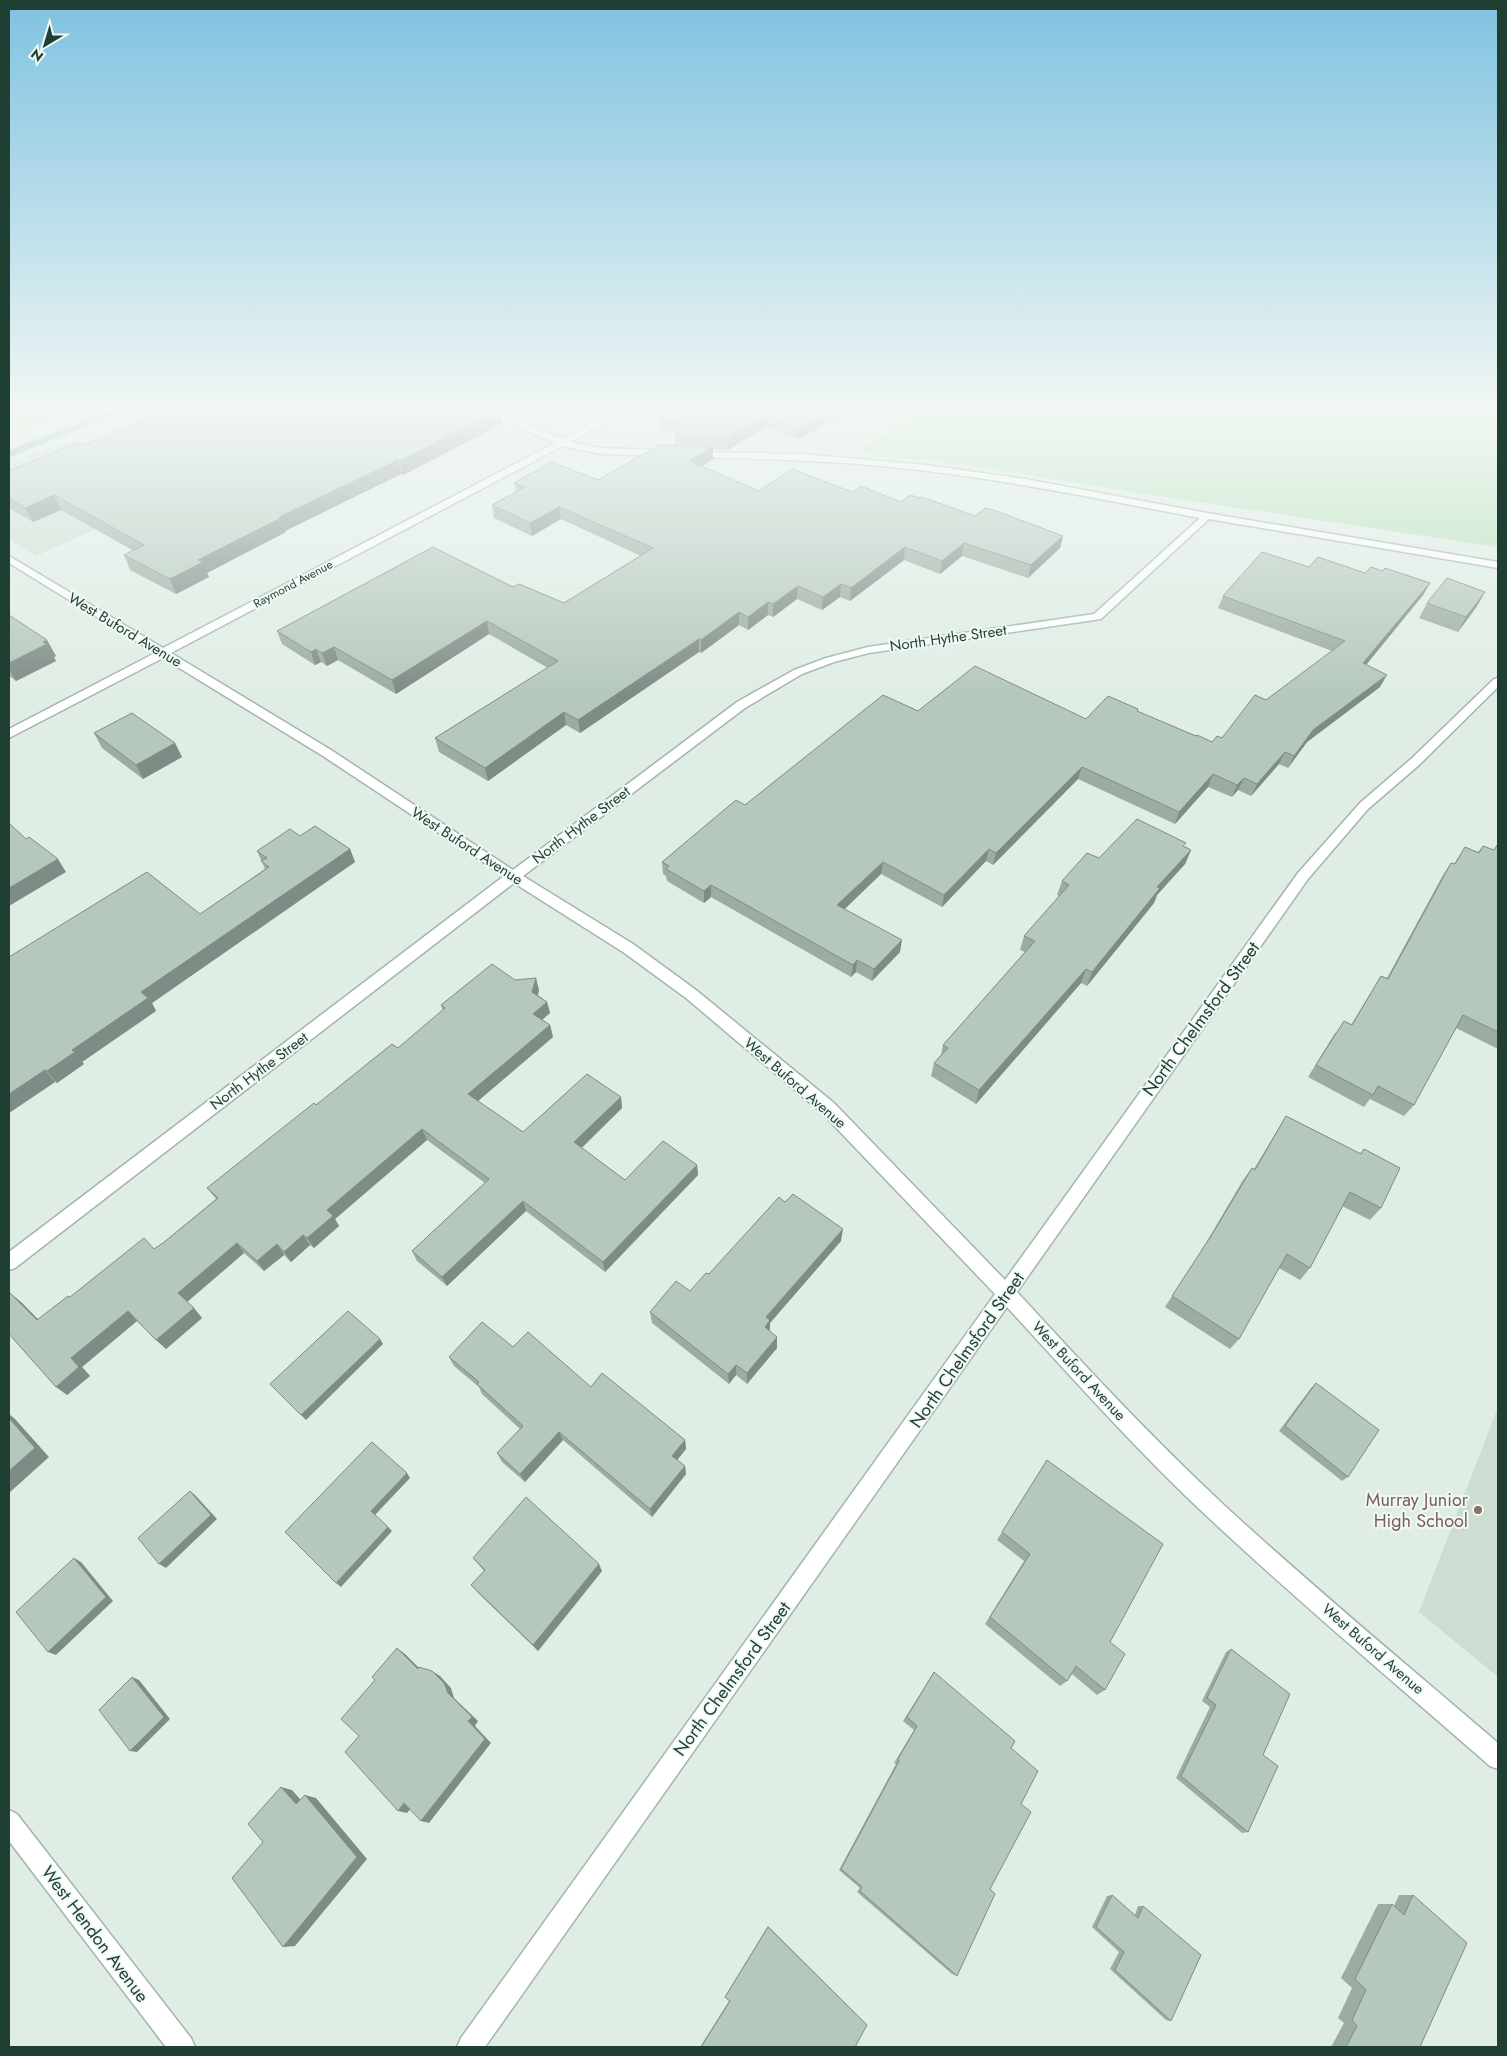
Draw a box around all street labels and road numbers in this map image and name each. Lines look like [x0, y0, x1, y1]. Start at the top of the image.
street label: Raymond Avenue [250, 555, 336, 613]
street label: West Buford Avenue [64, 587, 186, 673]
street label: North Hythe Street [888, 619, 1008, 657]
street label: North Hythe Street [527, 781, 635, 869]
street label: West Buford Avenue [407, 802, 527, 891]
street label: North Chelmsford Street [1136, 936, 1266, 1102]
street label: North Hythe Street [205, 1027, 313, 1115]
street label: West Buford Avenue [739, 1032, 851, 1134]
street label: North Chelmsford Street [903, 1266, 1031, 1433]
street label: West Buford Avenue [1027, 1316, 1131, 1426]
street label: North Chelmsford Street [667, 1596, 797, 1762]
street label: West Buford Avenue [1317, 1598, 1429, 1700]
street label: West Hendon Avenue [35, 1860, 155, 2008]

